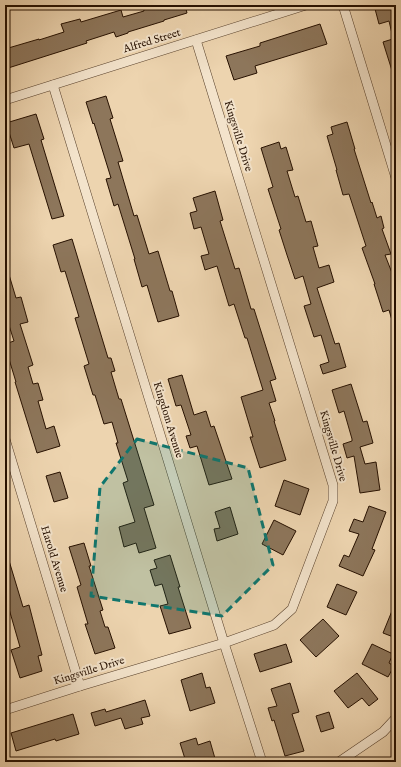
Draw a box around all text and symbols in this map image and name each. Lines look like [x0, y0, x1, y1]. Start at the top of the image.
street label: Alfred Street [121, 26, 183, 57]
street label: Kingsville Drive [221, 99, 255, 173]
street label: Kingdom Avenue [150, 380, 186, 460]
street label: Kingsville Drive [316, 409, 350, 483]
street label: Harold Avenue [37, 524, 71, 594]
street label: Kingsville Drive [52, 654, 126, 688]

